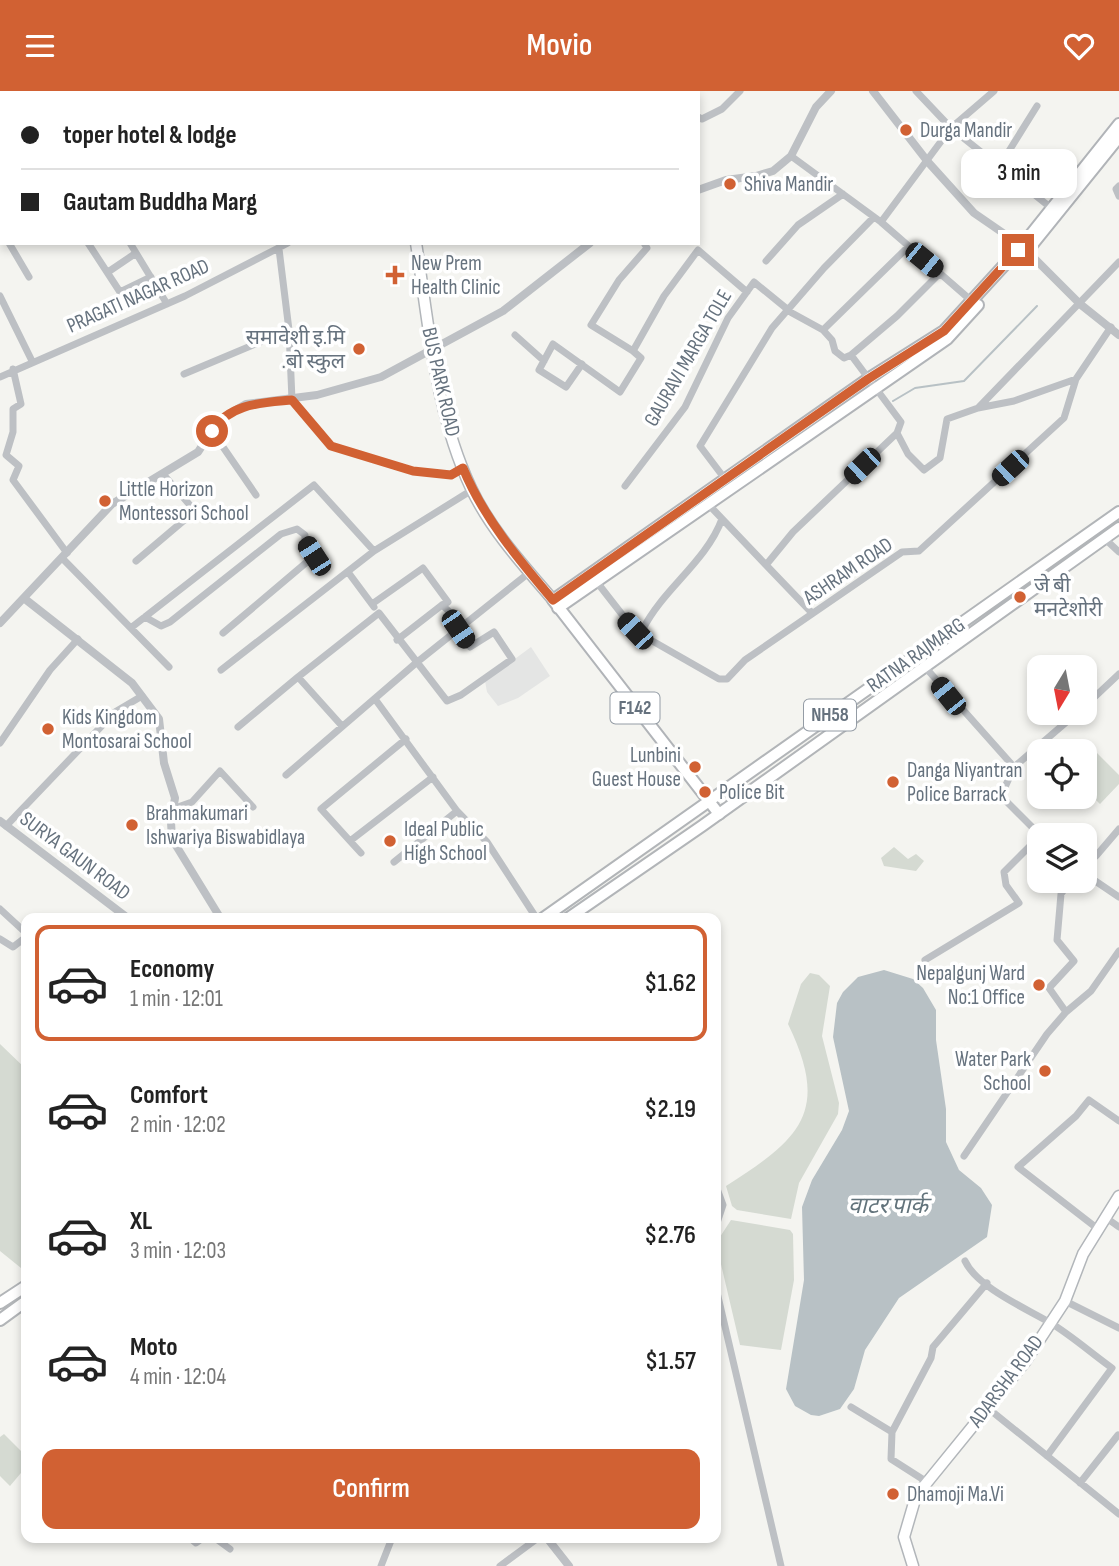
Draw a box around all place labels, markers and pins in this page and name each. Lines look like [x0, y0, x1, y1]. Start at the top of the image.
place label: Durga Mandir [920, 118, 1012, 143]
marker: Durga Mandir [898, 122, 914, 138]
place label: Shiva Mandir [744, 172, 833, 197]
marker: Shiva Mandir [722, 176, 738, 192]
place label: New Prem Health Clinic [411, 251, 501, 300]
marker: New Prem Health Clinic [385, 265, 405, 285]
place label: समावेशी इ.मि .बाे स्कुल [246, 325, 346, 374]
marker: समावेशी इ.मि .बाे स्कुल [351, 341, 367, 357]
place label: Little Horizon Montessori School [119, 477, 249, 526]
marker: Little Horizon Montessori School [97, 493, 113, 509]
place label: जे बी मनटेशोरी [1034, 573, 1103, 622]
marker: जे बी मनटेशोरी [1012, 589, 1028, 605]
place label: Kids Kingdom Montosarai School [62, 705, 192, 754]
marker: Kids Kingdom Montosarai School [40, 721, 56, 737]
place label: Lunbini Guest House [592, 743, 681, 792]
place label: Danga Niyantran Police Barrack [907, 758, 1023, 807]
marker: Lunbini Guest House [687, 759, 703, 775]
marker: Danga Niyantran Police Barrack [885, 774, 901, 790]
place label: Police Bit [719, 780, 785, 805]
marker: Police Bit [697, 784, 713, 800]
place label: Brahmakumari Ishwariya Biswabidlaya [146, 801, 305, 850]
marker: Brahmakumari Ishwariya Biswabidlaya [124, 817, 140, 833]
place label: Ideal Public High School [404, 817, 487, 866]
marker: Ideal Public High School [382, 833, 398, 849]
place label: Nepalgunj Ward No:1 Office [916, 961, 1025, 1010]
marker: Nepalgunj Ward No:1 Office [1031, 977, 1047, 993]
place label: Water Park School [955, 1047, 1031, 1096]
marker: Water Park School [1037, 1063, 1053, 1079]
place label: Dhamoji Ma.Vi [907, 1482, 1004, 1507]
marker: Dhamoji Ma.Vi [885, 1486, 901, 1502]

